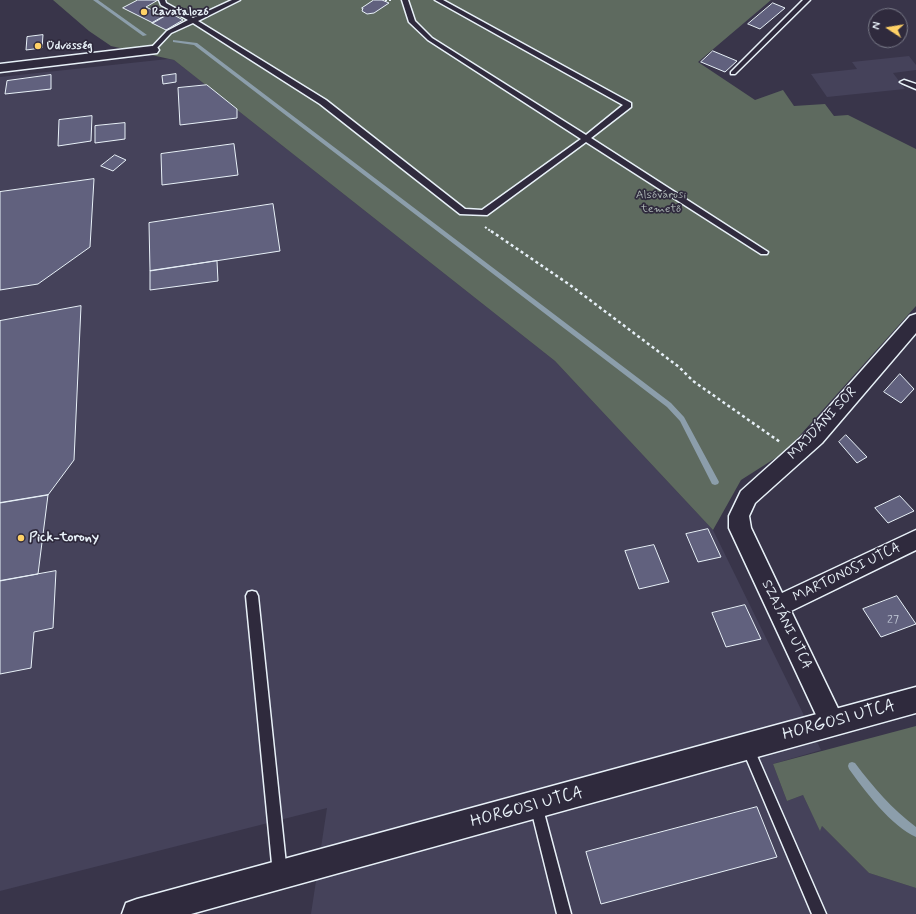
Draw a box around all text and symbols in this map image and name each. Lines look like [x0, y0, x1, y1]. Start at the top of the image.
place label: Ravatalozó [152, 5, 209, 19]
marker: Ravatalozó [139, 7, 149, 17]
north arrow [868, 8, 908, 48]
text: N [870, 21, 885, 31]
place label: Üdvösség [46, 39, 92, 53]
marker: Üdvösség [33, 41, 43, 51]
park label: Alsóvárosi temető [636, 188, 686, 216]
street label: MAJDÁNI SOR [785, 384, 861, 464]
place label: Pick-torony [29, 530, 99, 546]
marker: Pick-torony [16, 533, 26, 543]
street label: MARTONOSI UTCA [791, 540, 903, 606]
street label: SZAJÁNI UTCA [757, 578, 815, 672]
house number: 27 [887, 613, 899, 627]
street label: HORGOSI UTCA [780, 696, 898, 746]
street label: HORGOSI UTCA [468, 783, 586, 833]

